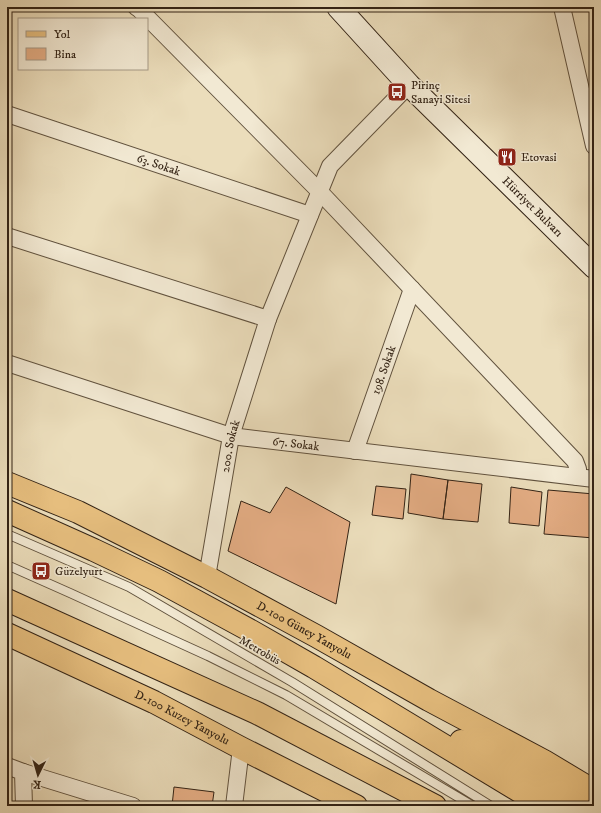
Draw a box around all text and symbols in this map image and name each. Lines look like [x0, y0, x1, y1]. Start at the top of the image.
legend [18, 18, 148, 70]
text: Yol [54, 27, 71, 42]
text: Bina [54, 47, 77, 62]
place label: Pirinç Sanayi Sitesi [411, 78, 470, 107]
bus stop icon: Pirinç Sanayi Sitesi [386, 81, 408, 103]
restaurant icon: Etovasi [496, 146, 518, 168]
place label: Etovasi [521, 150, 557, 165]
street label: 63. Sokak [135, 151, 183, 179]
street label: Hürriyet Bulvarı [499, 174, 566, 240]
street label: 198. Sokak [368, 343, 400, 397]
street label: 200. Sokak [218, 418, 244, 474]
street label: 67. Sokak [272, 434, 320, 454]
bus stop icon: Güzelyurt [30, 560, 52, 582]
place label: Güzelyurt [55, 564, 103, 579]
street label: D-100 Güney Yanyolu [254, 598, 354, 663]
street label: Metrobüs [236, 633, 283, 668]
street label: D-100 Kuzey Yanyolu [132, 687, 232, 749]
north arrow [18, 755, 58, 795]
text: K [32, 777, 42, 791]

